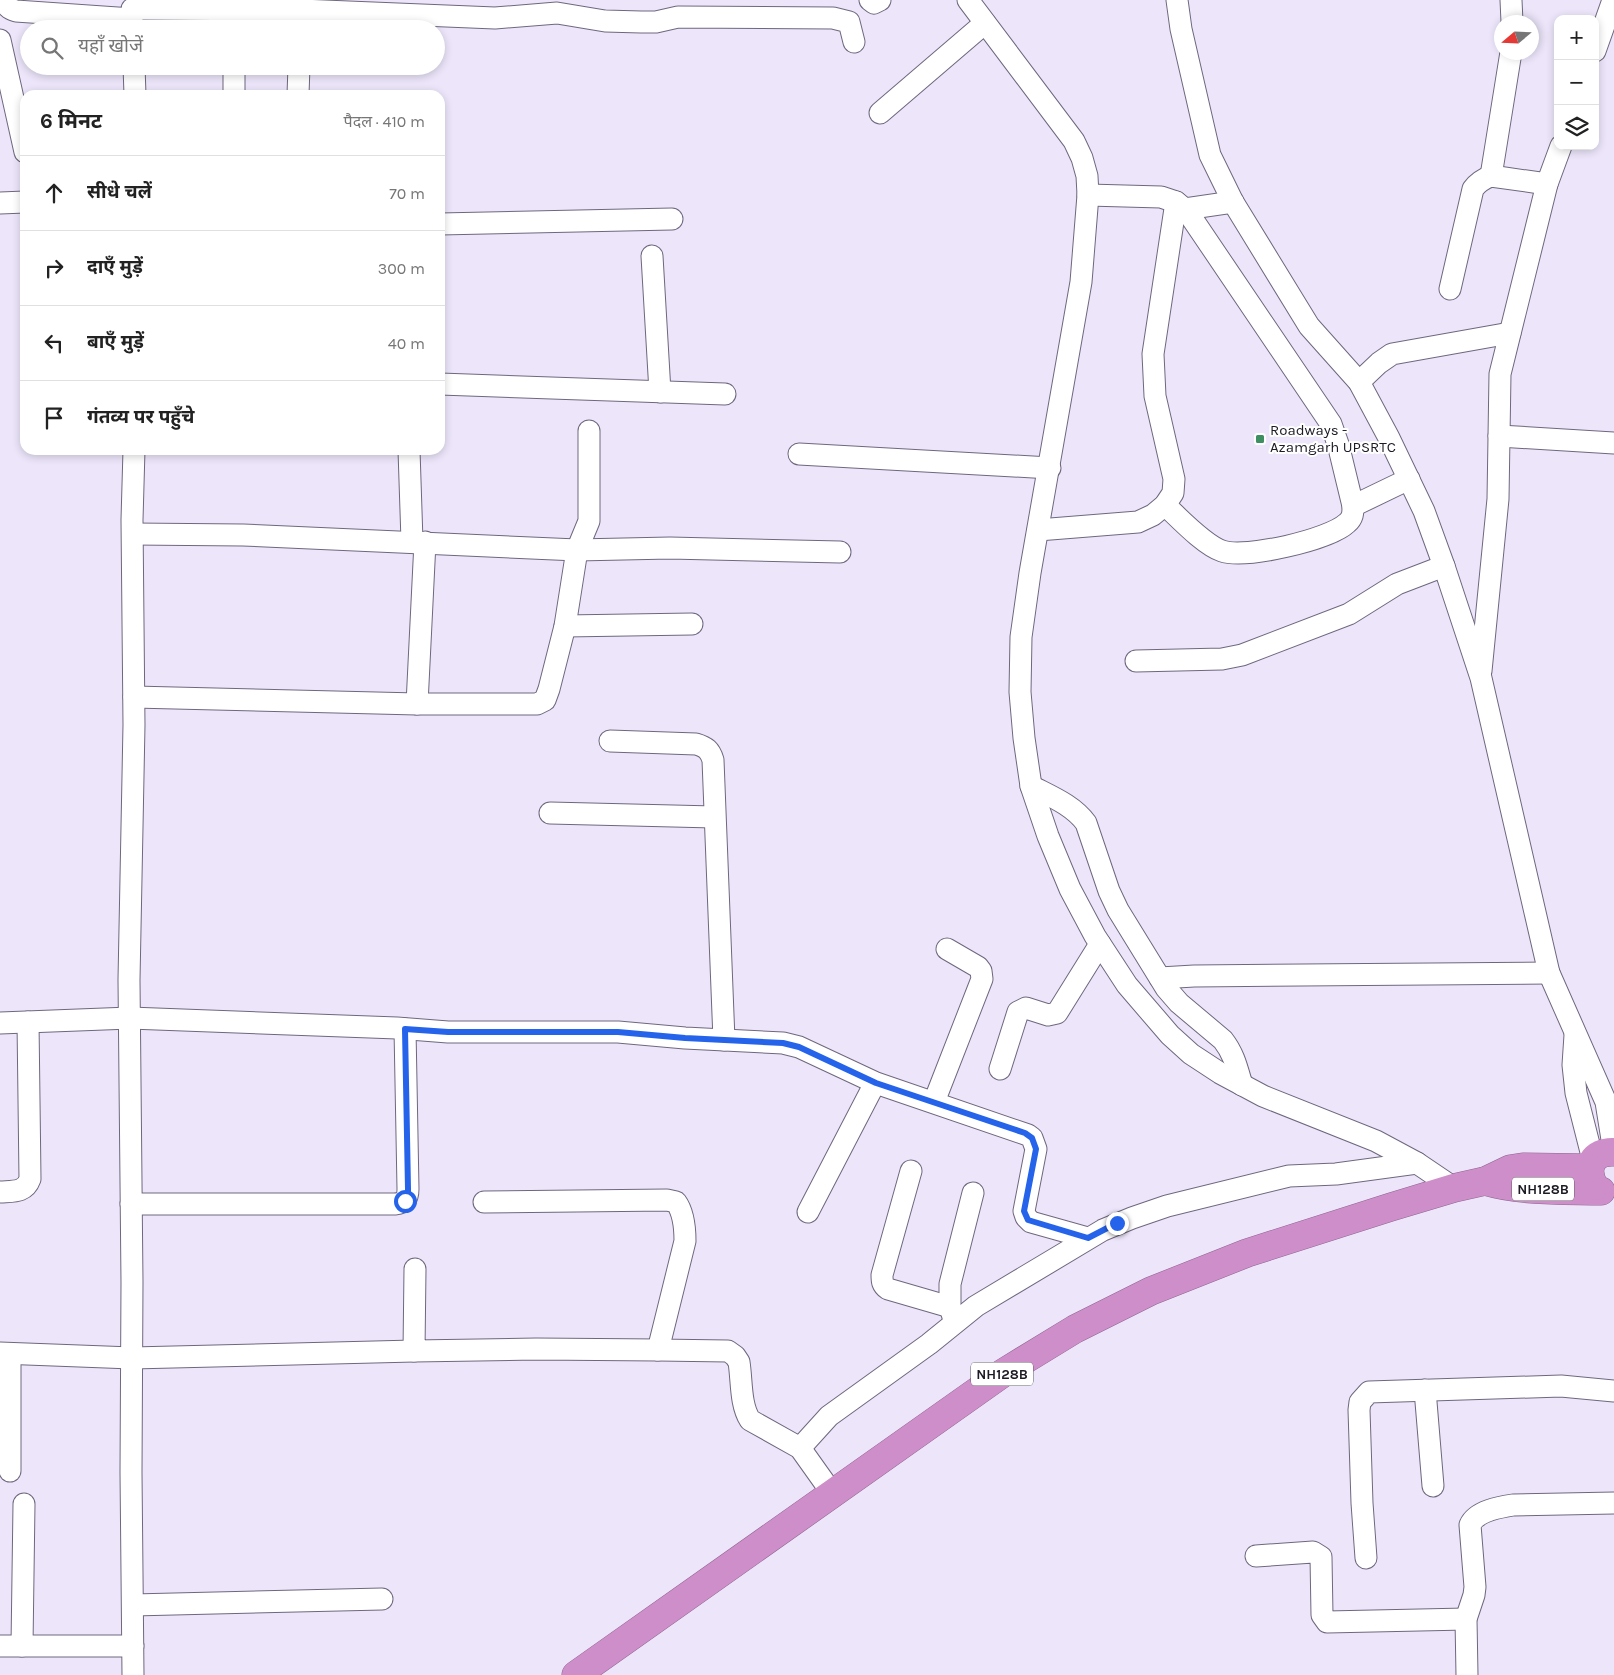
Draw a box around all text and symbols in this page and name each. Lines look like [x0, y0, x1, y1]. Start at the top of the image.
north arrow [1494, 15, 1539, 60]
map controls [1554, 15, 1599, 150]
button: + [1554, 15, 1599, 60]
search box [20, 20, 445, 75]
icon: search [38, 34, 66, 62]
text: यहाँ खोजें [78, 35, 143, 57]
button: − [1554, 60, 1599, 105]
button: layers [1554, 105, 1599, 150]
text: 6 मिनट [40, 109, 102, 133]
text: पैदल · 410 m [344, 112, 425, 131]
icon: ahead [40, 179, 68, 207]
text: सीधे चलें [87, 181, 152, 203]
text: 70 m [389, 184, 425, 203]
icon: right [40, 254, 68, 282]
text: दाएँ मुड़ें [87, 256, 143, 278]
text: 300 m [378, 259, 425, 278]
icon: left [40, 329, 68, 357]
text: बाएँ मुड़ें [87, 331, 144, 353]
text: 40 m [388, 334, 425, 353]
icon: arrive [40, 404, 68, 432]
text: गंतव्य पर पहुँचे [87, 406, 194, 428]
place label: Roadways - Azamgarh UPSRTC [1270, 421, 1396, 456]
marker: Roadways - Azamgarh UPSRTC [1254, 433, 1266, 445]
road number: NH128B [1512, 1178, 1574, 1200]
route start [394, 1190, 417, 1213]
route end [1106, 1212, 1129, 1235]
road number: NH128B [971, 1362, 1033, 1386]

